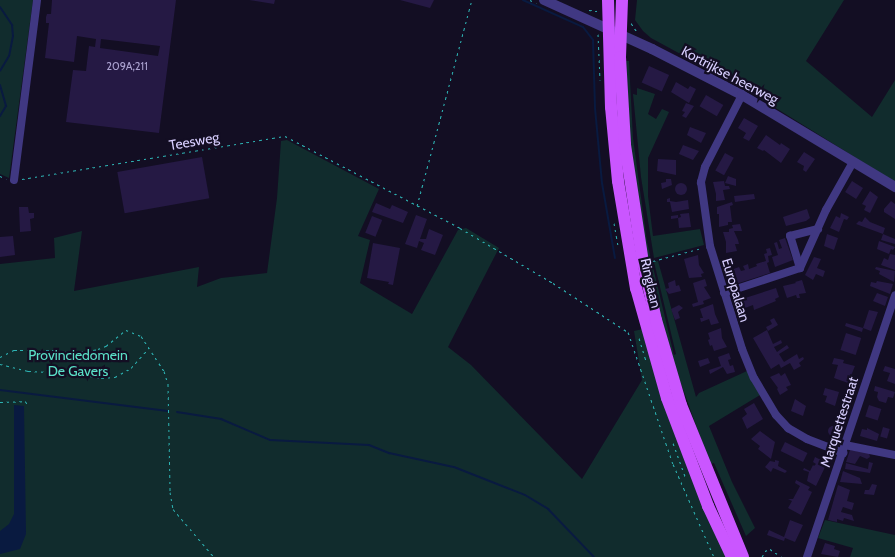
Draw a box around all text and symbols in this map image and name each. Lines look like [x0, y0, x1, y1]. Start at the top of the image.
street label: Kortrijkse heerweg [679, 42, 781, 108]
house number: 209A;211 [106, 59, 148, 73]
street label: Teesweg [168, 128, 220, 154]
street label: Ringlaan [637, 256, 665, 310]
street label: Europalaan [718, 256, 754, 324]
park label: Provinciedomein De Gavers [28, 347, 128, 380]
street label: Marquettestraat [816, 375, 862, 469]

